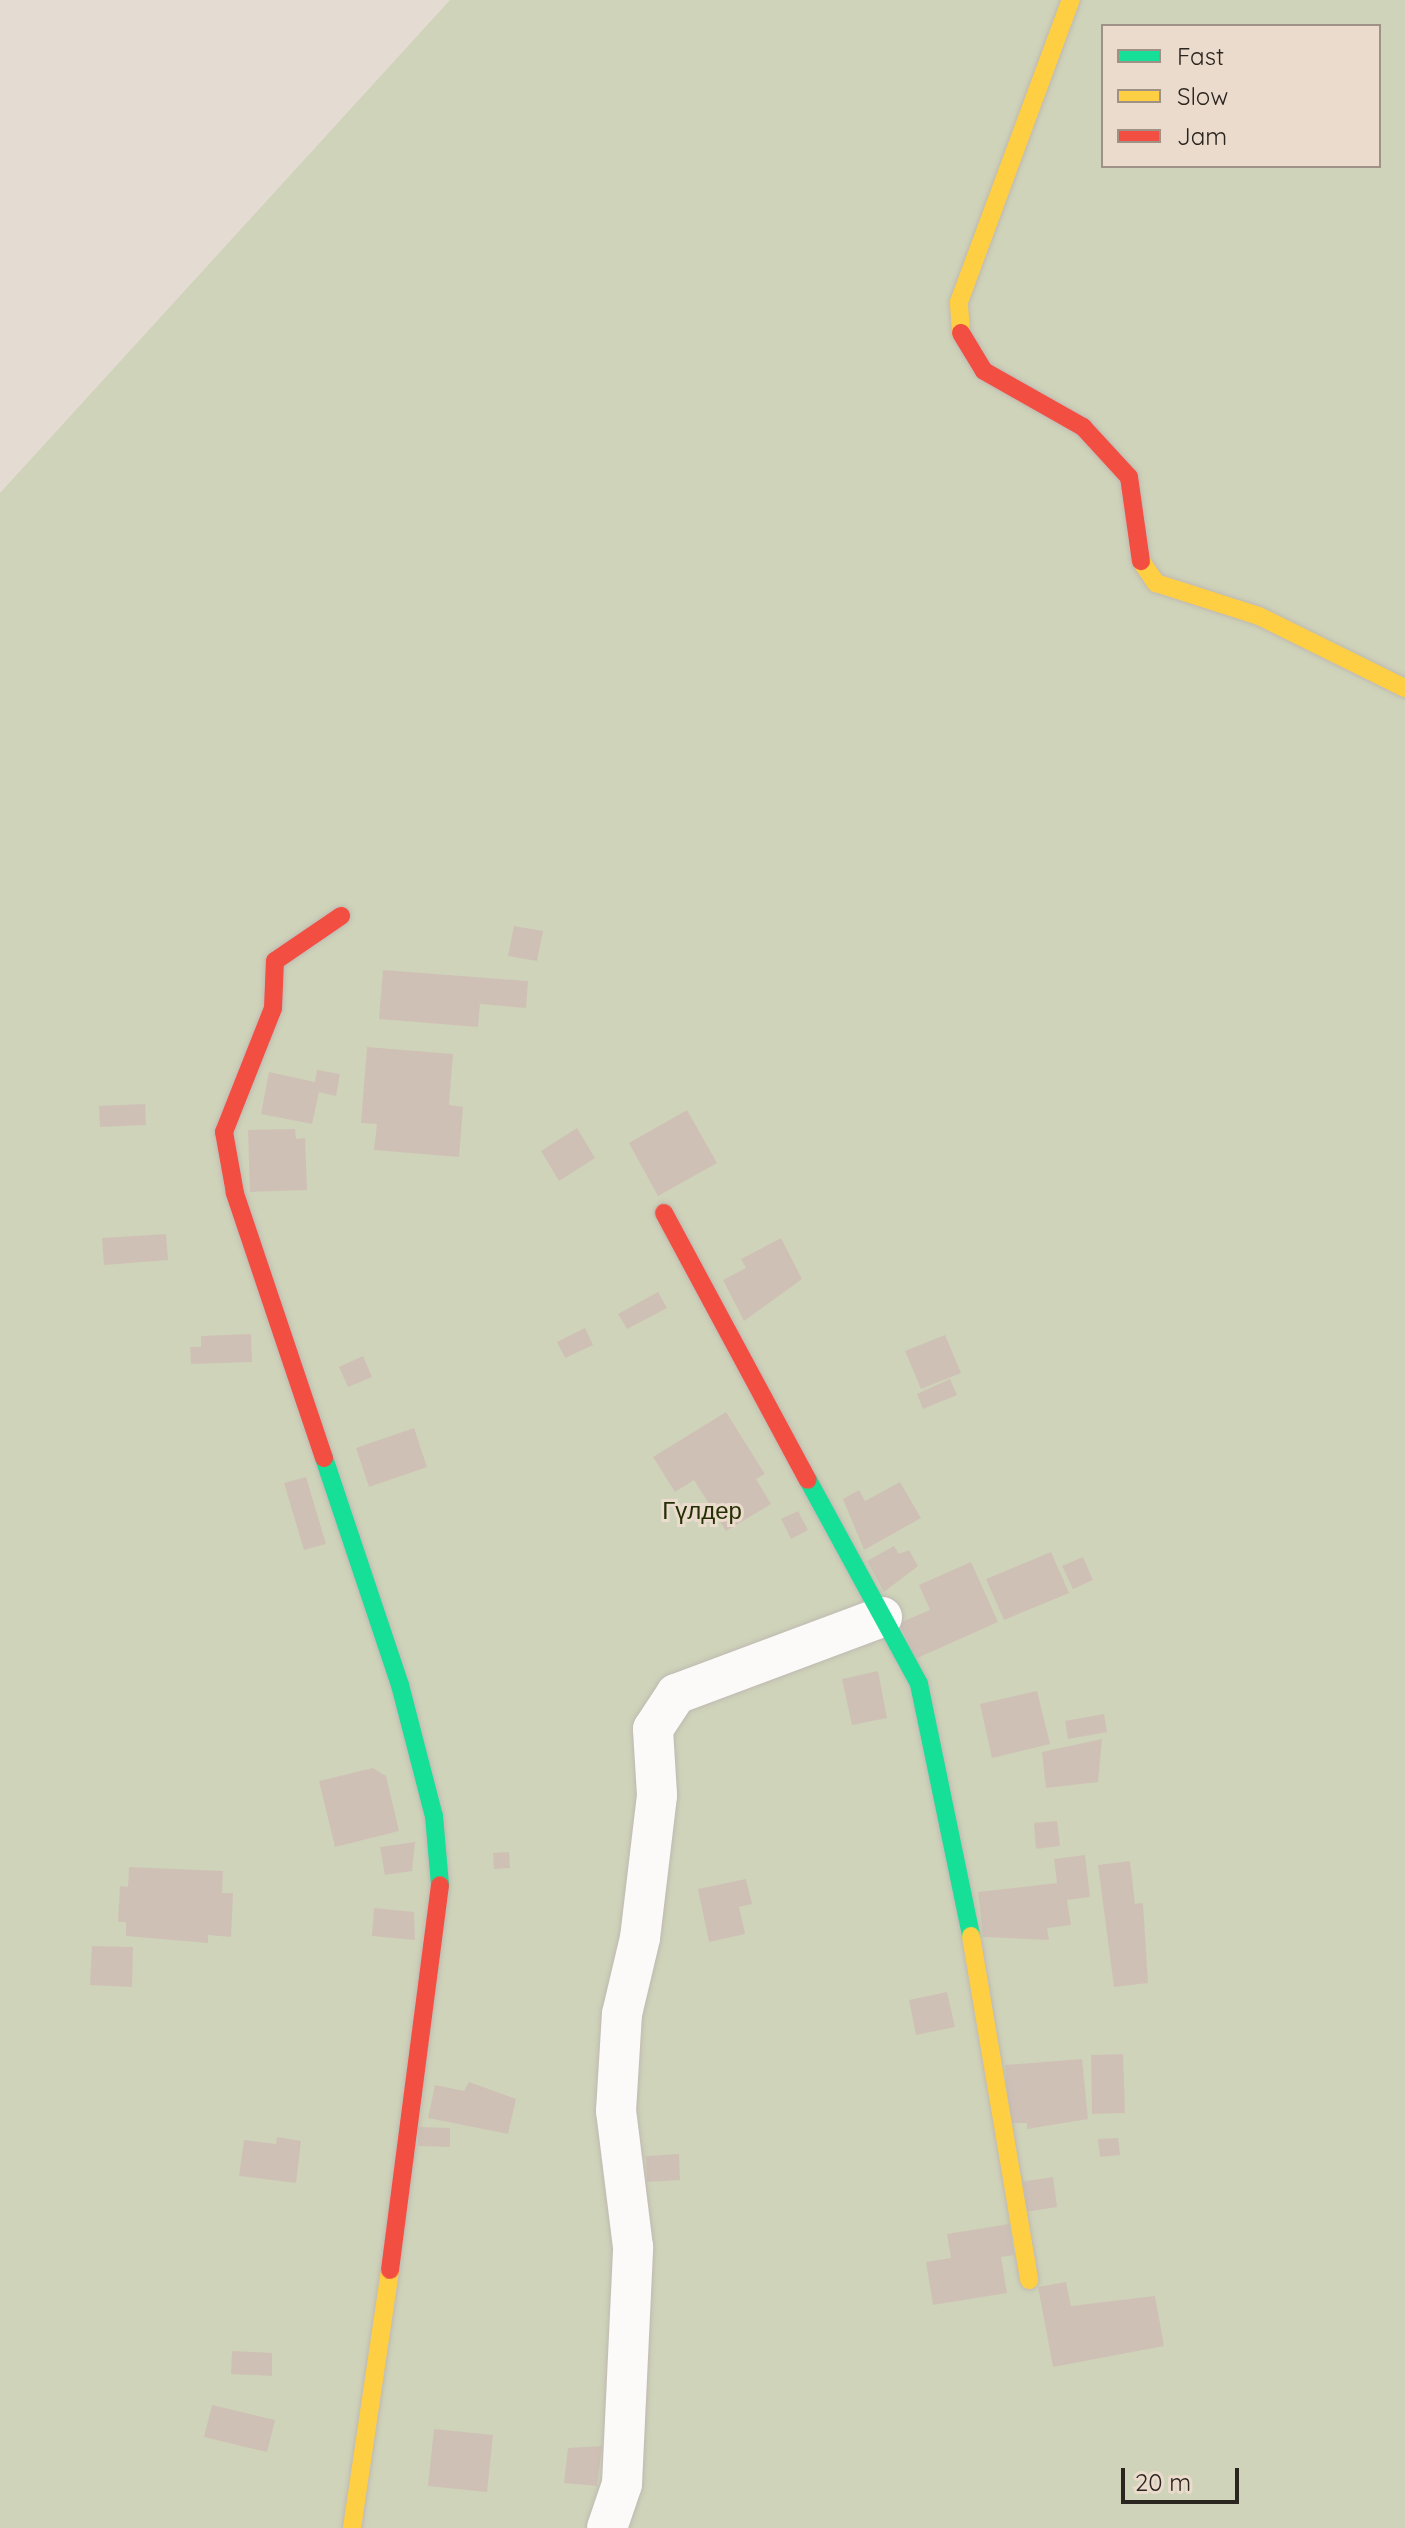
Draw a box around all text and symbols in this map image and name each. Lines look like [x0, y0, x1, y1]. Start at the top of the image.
legend [1101, 24, 1381, 168]
text: Fast [1177, 41, 1224, 71]
text: Slow [1177, 81, 1228, 111]
text: Jam [1177, 121, 1227, 151]
park label: Гүлдер [662, 1497, 742, 1525]
scale bar [1125, 2452, 1243, 2502]
text: 20 m [1135, 2467, 1191, 2497]

